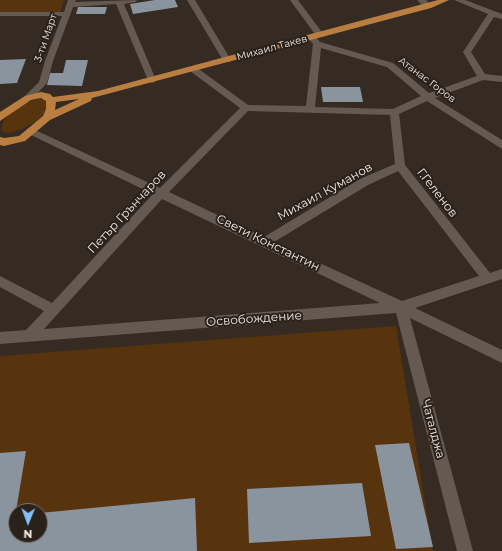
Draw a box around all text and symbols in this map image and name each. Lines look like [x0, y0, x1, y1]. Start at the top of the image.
street label: 3-ти Март [32, 12, 60, 64]
street label: Михаил Такев [235, 33, 309, 63]
street label: Атанас Горов [396, 55, 458, 105]
street label: Михаил Куманов [275, 160, 375, 224]
street label: Г.Геленов [413, 166, 461, 220]
street label: Петър Грънчаров [85, 168, 169, 256]
street label: Свети Константин [214, 212, 322, 274]
street label: Освобождение [206, 308, 302, 330]
street label: Чаталджа [418, 398, 448, 460]
north arrow [8, 503, 48, 543]
text: N [23, 527, 32, 541]

